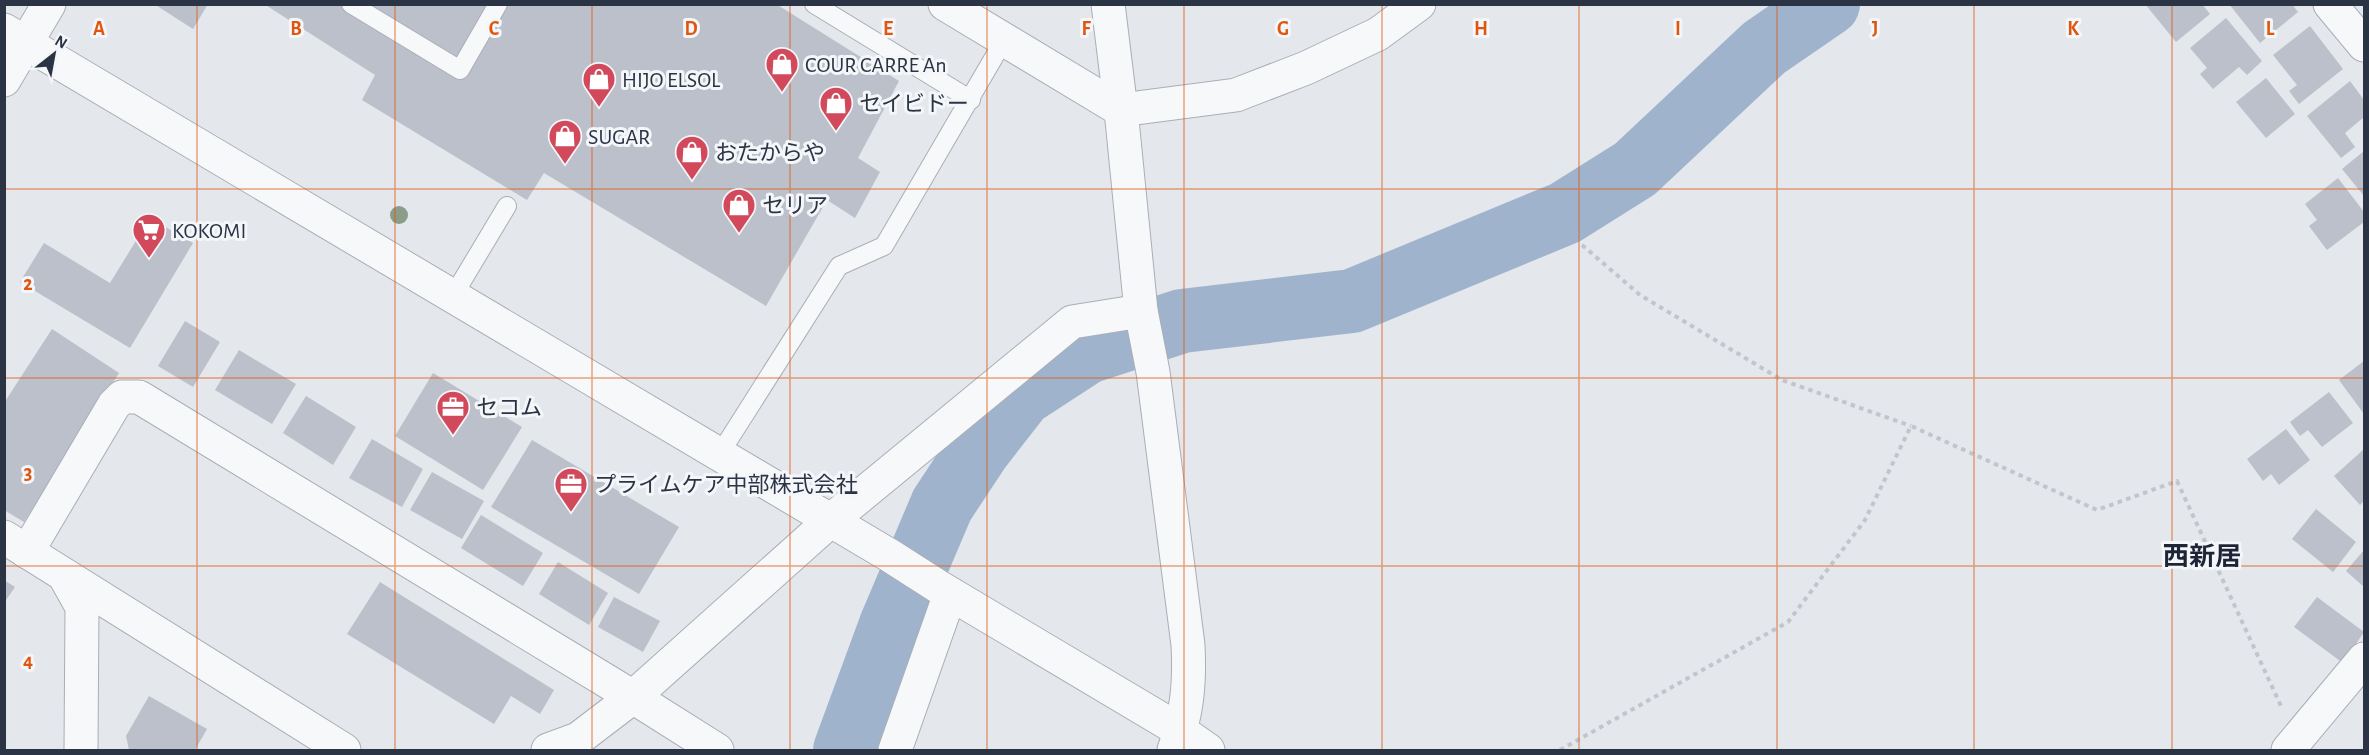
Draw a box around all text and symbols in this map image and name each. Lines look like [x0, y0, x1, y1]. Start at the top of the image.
text: A [93, 19, 105, 39]
text: B [290, 19, 302, 39]
text: C [489, 19, 500, 39]
text: D [684, 19, 698, 39]
text: E [883, 19, 893, 39]
text: F [1081, 19, 1091, 39]
text: G [1277, 19, 1289, 39]
text: H [1474, 19, 1488, 39]
text: I [1675, 19, 1681, 39]
text: J [1872, 19, 1878, 39]
text: K [2067, 19, 2079, 39]
text: L [2266, 19, 2275, 39]
north arrow [24, 24, 84, 84]
text: N [52, 32, 70, 52]
shop icon: COUR CARRE An [764, 46, 800, 93]
place label: COUR CARRE An [805, 54, 947, 76]
shop icon: HIJO ELSOL [581, 61, 617, 108]
place label: HIJO ELSOL [622, 69, 721, 91]
shop icon: セイビドー [818, 85, 854, 132]
place label: セイビドー [859, 93, 969, 115]
shop icon: SUGAR [547, 118, 583, 165]
place label: SUGAR [588, 126, 650, 148]
shop icon: おたからや [674, 134, 710, 181]
place label: おたからや [715, 142, 825, 164]
shop icon: セリア [721, 187, 757, 234]
place label: セリア [762, 195, 828, 217]
supermarket icon: KOKOMI [131, 212, 167, 259]
place label: KOKOMI [172, 220, 246, 242]
text: 2 [23, 274, 33, 294]
office icon: セコム [435, 389, 471, 436]
place label: セコム [476, 397, 542, 419]
text: 3 [24, 463, 32, 483]
office icon: プライムケア中部株式会社 [553, 466, 589, 513]
place label: プライムケア中部株式会社 [594, 473, 858, 496]
district label: 西新居 [2163, 543, 2241, 570]
text: 4 [23, 651, 33, 671]

